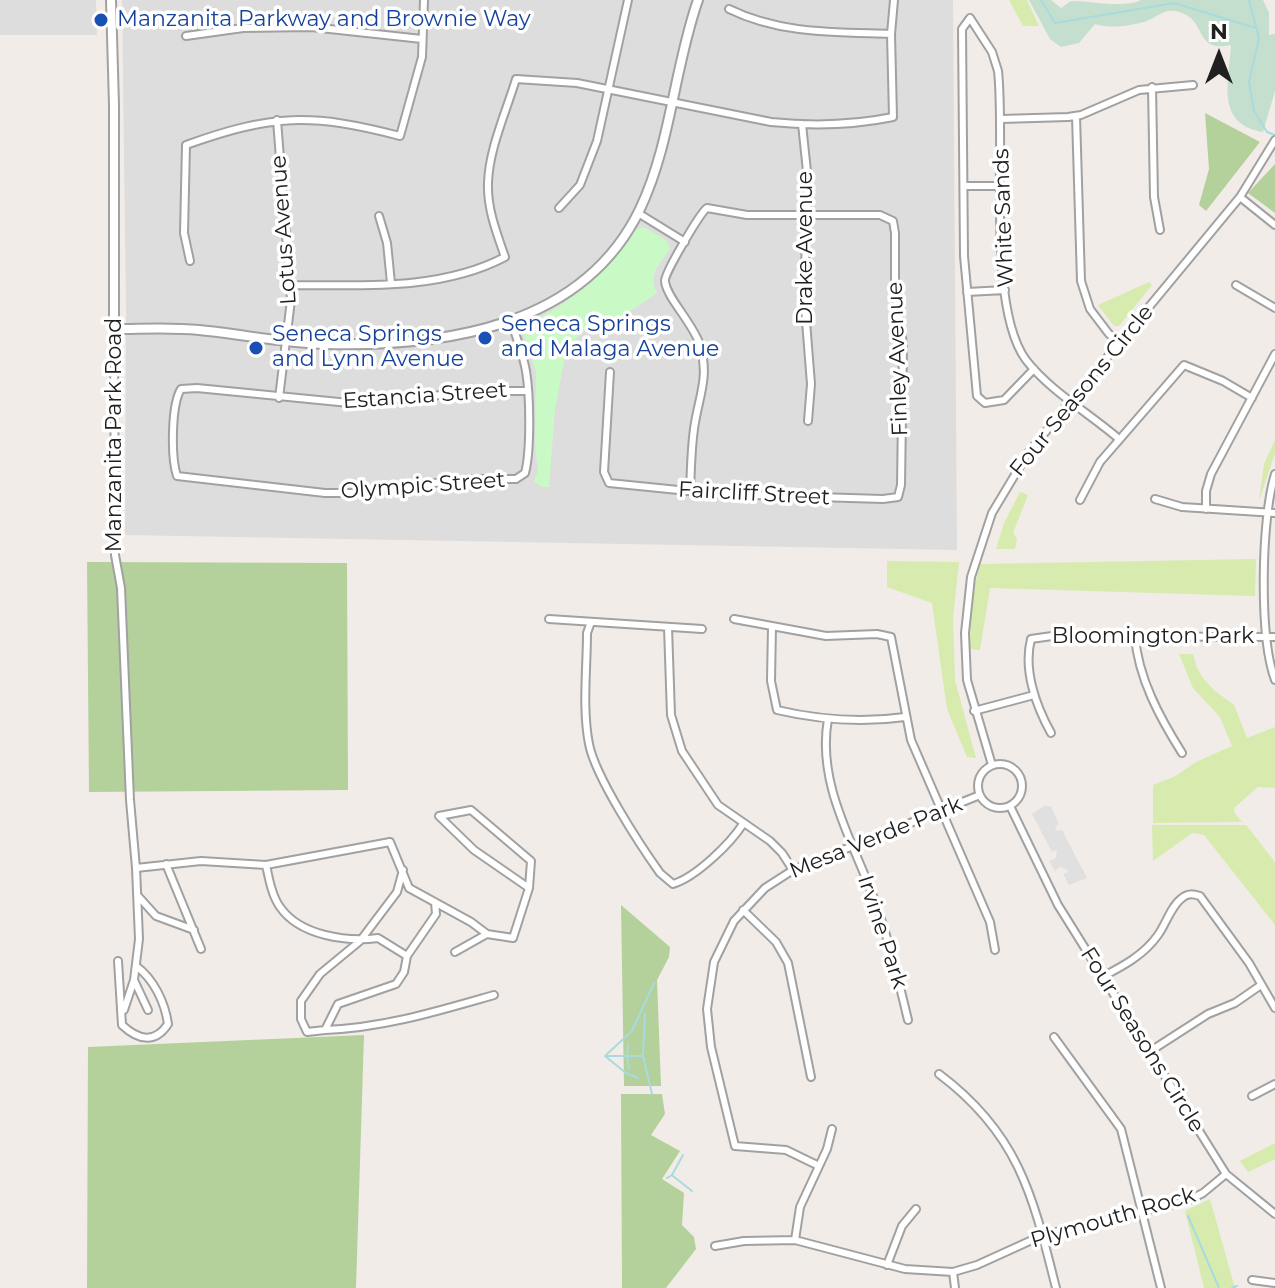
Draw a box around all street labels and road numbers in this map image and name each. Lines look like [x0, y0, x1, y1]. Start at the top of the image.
street label: White Sands [988, 148, 1020, 288]
street label: Lotus Avenue [266, 154, 302, 306]
street label: Drake Avenue [793, 171, 819, 325]
street label: Finley Avenue [882, 281, 914, 437]
street label: Four Seasons Circle [1005, 300, 1159, 482]
street label: Manzanita Park Road [102, 318, 128, 552]
street label: Estancia Street [342, 377, 508, 415]
street label: Olympic Street [340, 467, 506, 505]
street label: Faircliff Street [677, 477, 831, 511]
street label: Bloomington Park [1052, 624, 1254, 650]
street label: Mesa Verde Park [786, 791, 966, 885]
street label: Irvine Park [851, 872, 913, 992]
street label: Four Seasons Circle [1074, 942, 1210, 1138]
street label: Plymouth Rock [1028, 1182, 1198, 1254]

